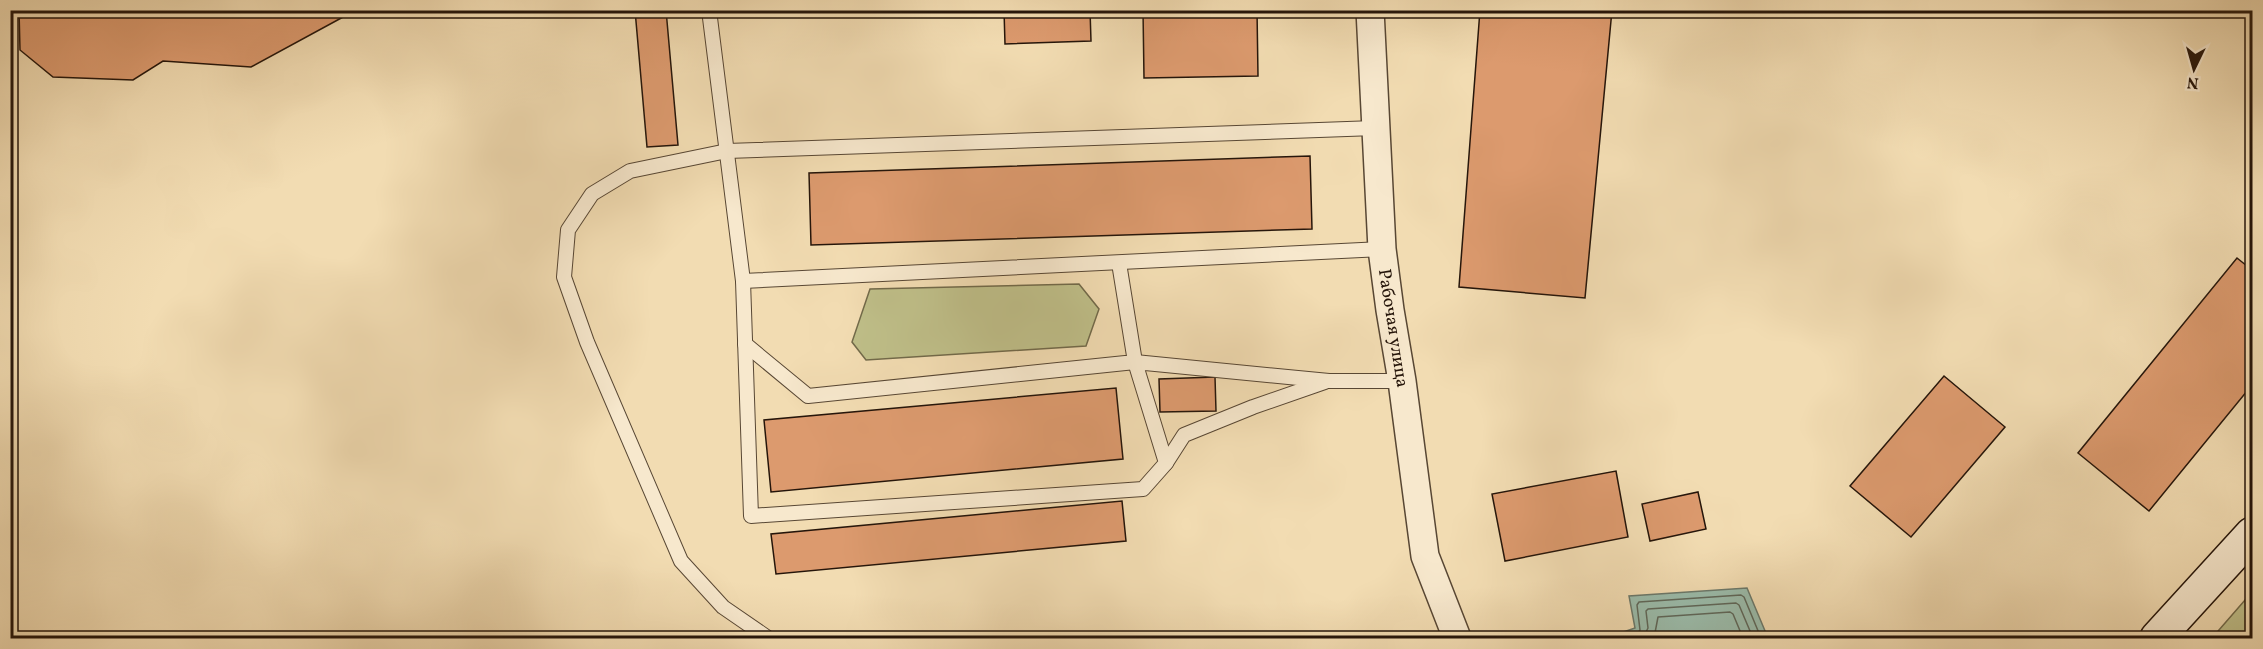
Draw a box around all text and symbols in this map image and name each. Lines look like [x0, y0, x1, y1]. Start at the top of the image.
north arrow [2164, 39, 2224, 99]
text: N [2186, 70, 2200, 93]
street label: Рабочая улица [1371, 267, 1414, 389]

